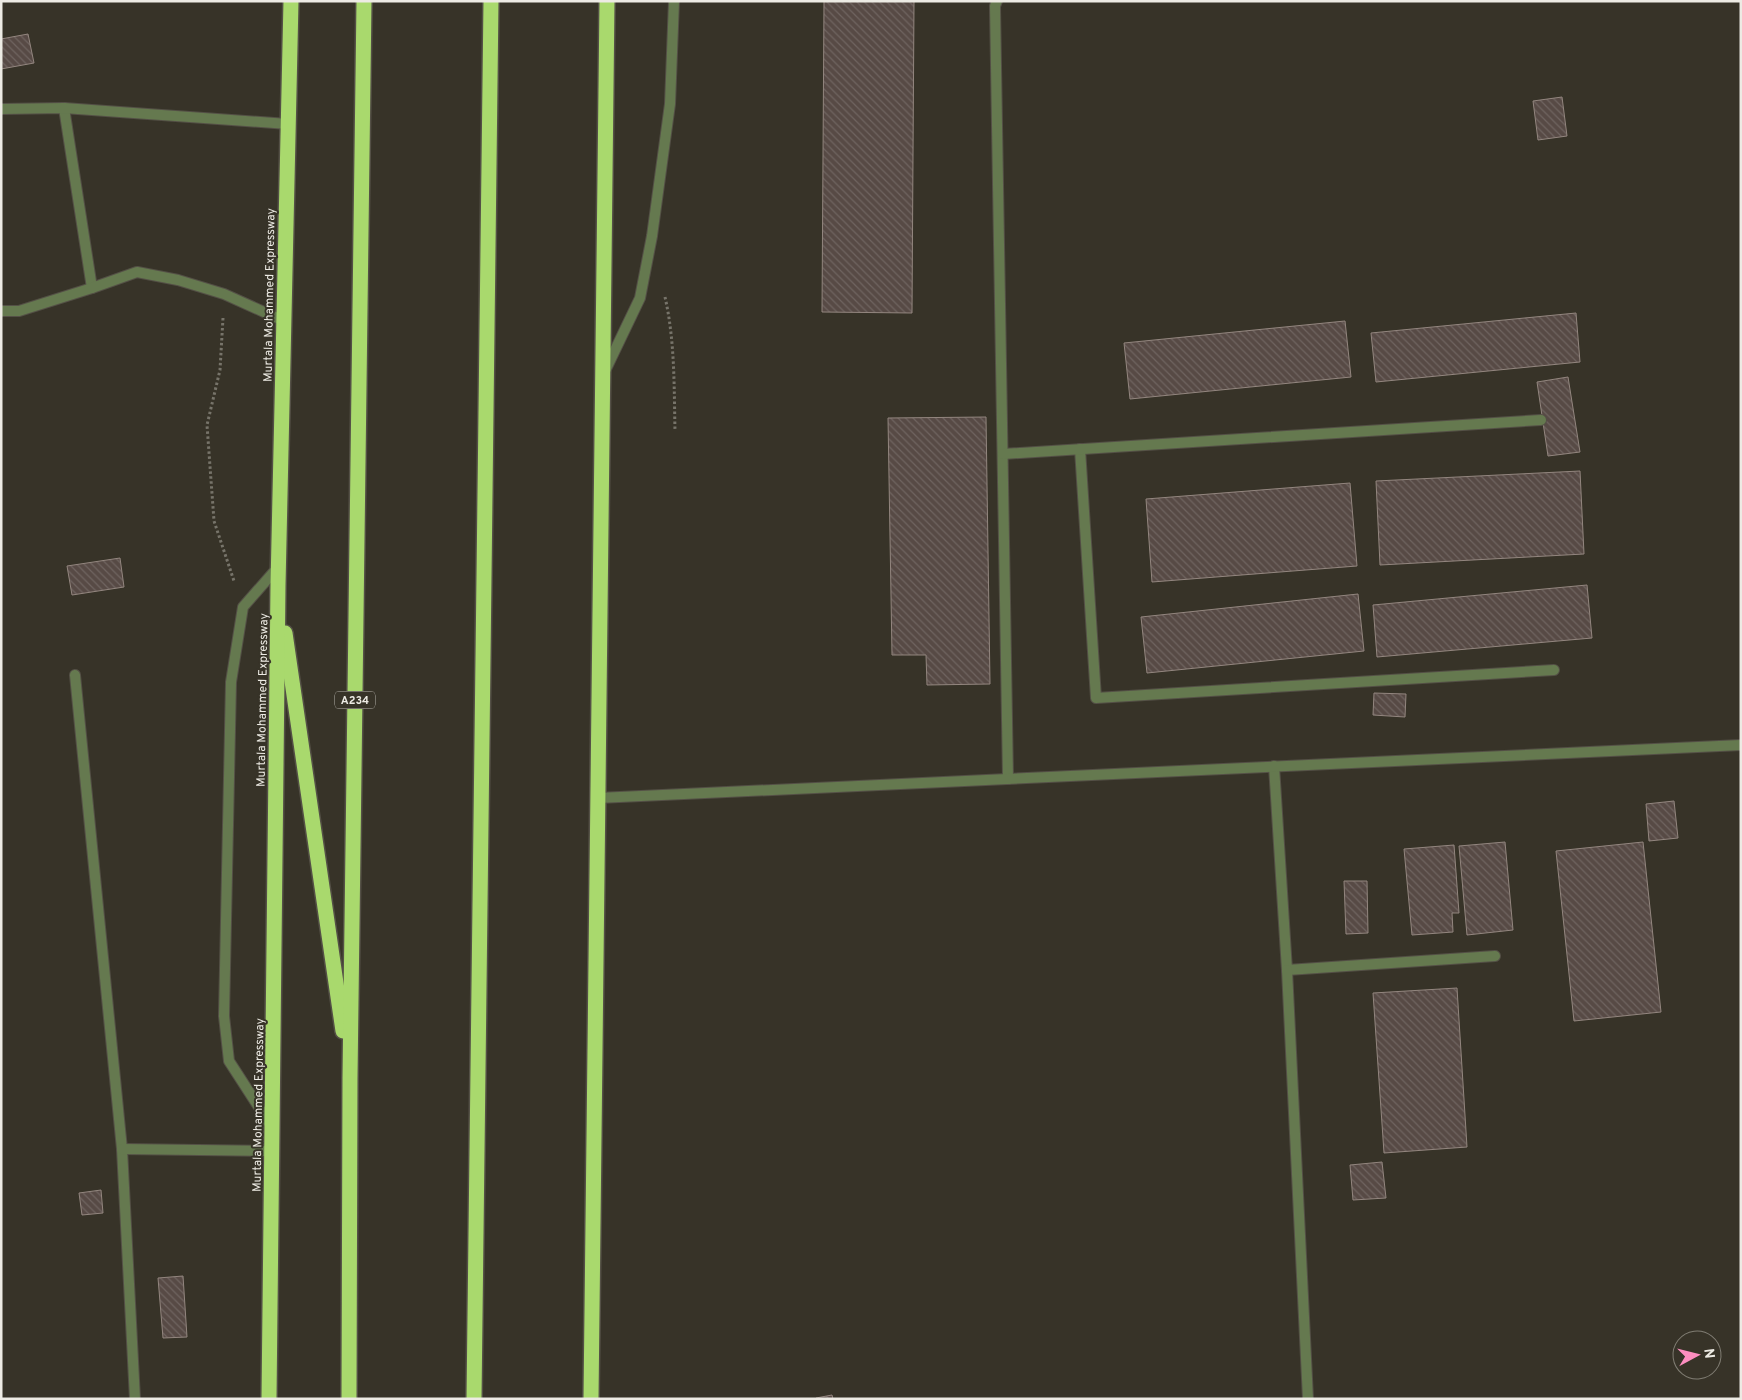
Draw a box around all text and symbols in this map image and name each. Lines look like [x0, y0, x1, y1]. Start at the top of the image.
street label: Murtala Mohammed Expressway [260, 208, 280, 382]
street label: Murtala Mohammed Expressway [253, 613, 273, 787]
road number: A234 [335, 692, 375, 708]
street label: Murtala Mohammed Expressway [249, 1018, 269, 1192]
north arrow [1672, 1330, 1722, 1380]
text: N [1699, 1348, 1717, 1360]

